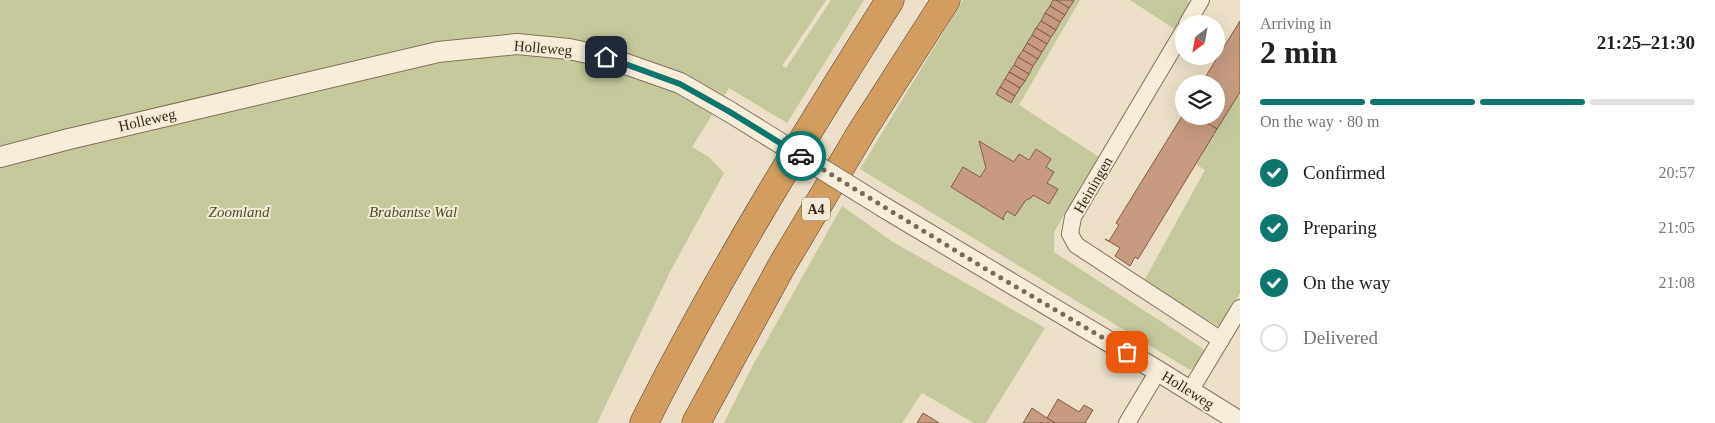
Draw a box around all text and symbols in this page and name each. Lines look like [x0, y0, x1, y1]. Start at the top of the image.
north arrow [1175, 15, 1225, 65]
map controls [1175, 15, 1225, 125]
text: Arriving in [1260, 15, 1332, 32]
text: 21:25–21:30 [1597, 32, 1695, 53]
text: 2 min [1260, 34, 1337, 70]
pin [585, 36, 627, 78]
street label: Holleweg [513, 37, 573, 59]
icon: home [592, 43, 620, 71]
button: layers [1175, 75, 1225, 125]
street label: Holleweg [117, 106, 178, 134]
text: On the way · 80 m [1260, 113, 1380, 130]
courier [776, 131, 826, 181]
icon: car [787, 142, 815, 170]
street label: Heiningen [1070, 154, 1116, 216]
icon: check [1260, 159, 1288, 187]
text: Confirmed [1303, 162, 1385, 183]
text: 20:57 [1659, 164, 1695, 181]
road number: A4 [802, 198, 830, 220]
park label: Zoomland [209, 204, 270, 220]
park label: Brabantse Wal [369, 204, 457, 220]
icon: check [1260, 214, 1288, 242]
text: Preparing [1303, 217, 1377, 238]
text: 21:05 [1659, 219, 1695, 236]
icon: check [1260, 269, 1288, 297]
text: On the way [1303, 272, 1391, 293]
text: 21:08 [1659, 274, 1695, 291]
text: Delivered [1303, 327, 1378, 348]
pin [1106, 331, 1148, 373]
icon: bag [1113, 338, 1141, 366]
street label: Holleweg [1159, 368, 1217, 412]

